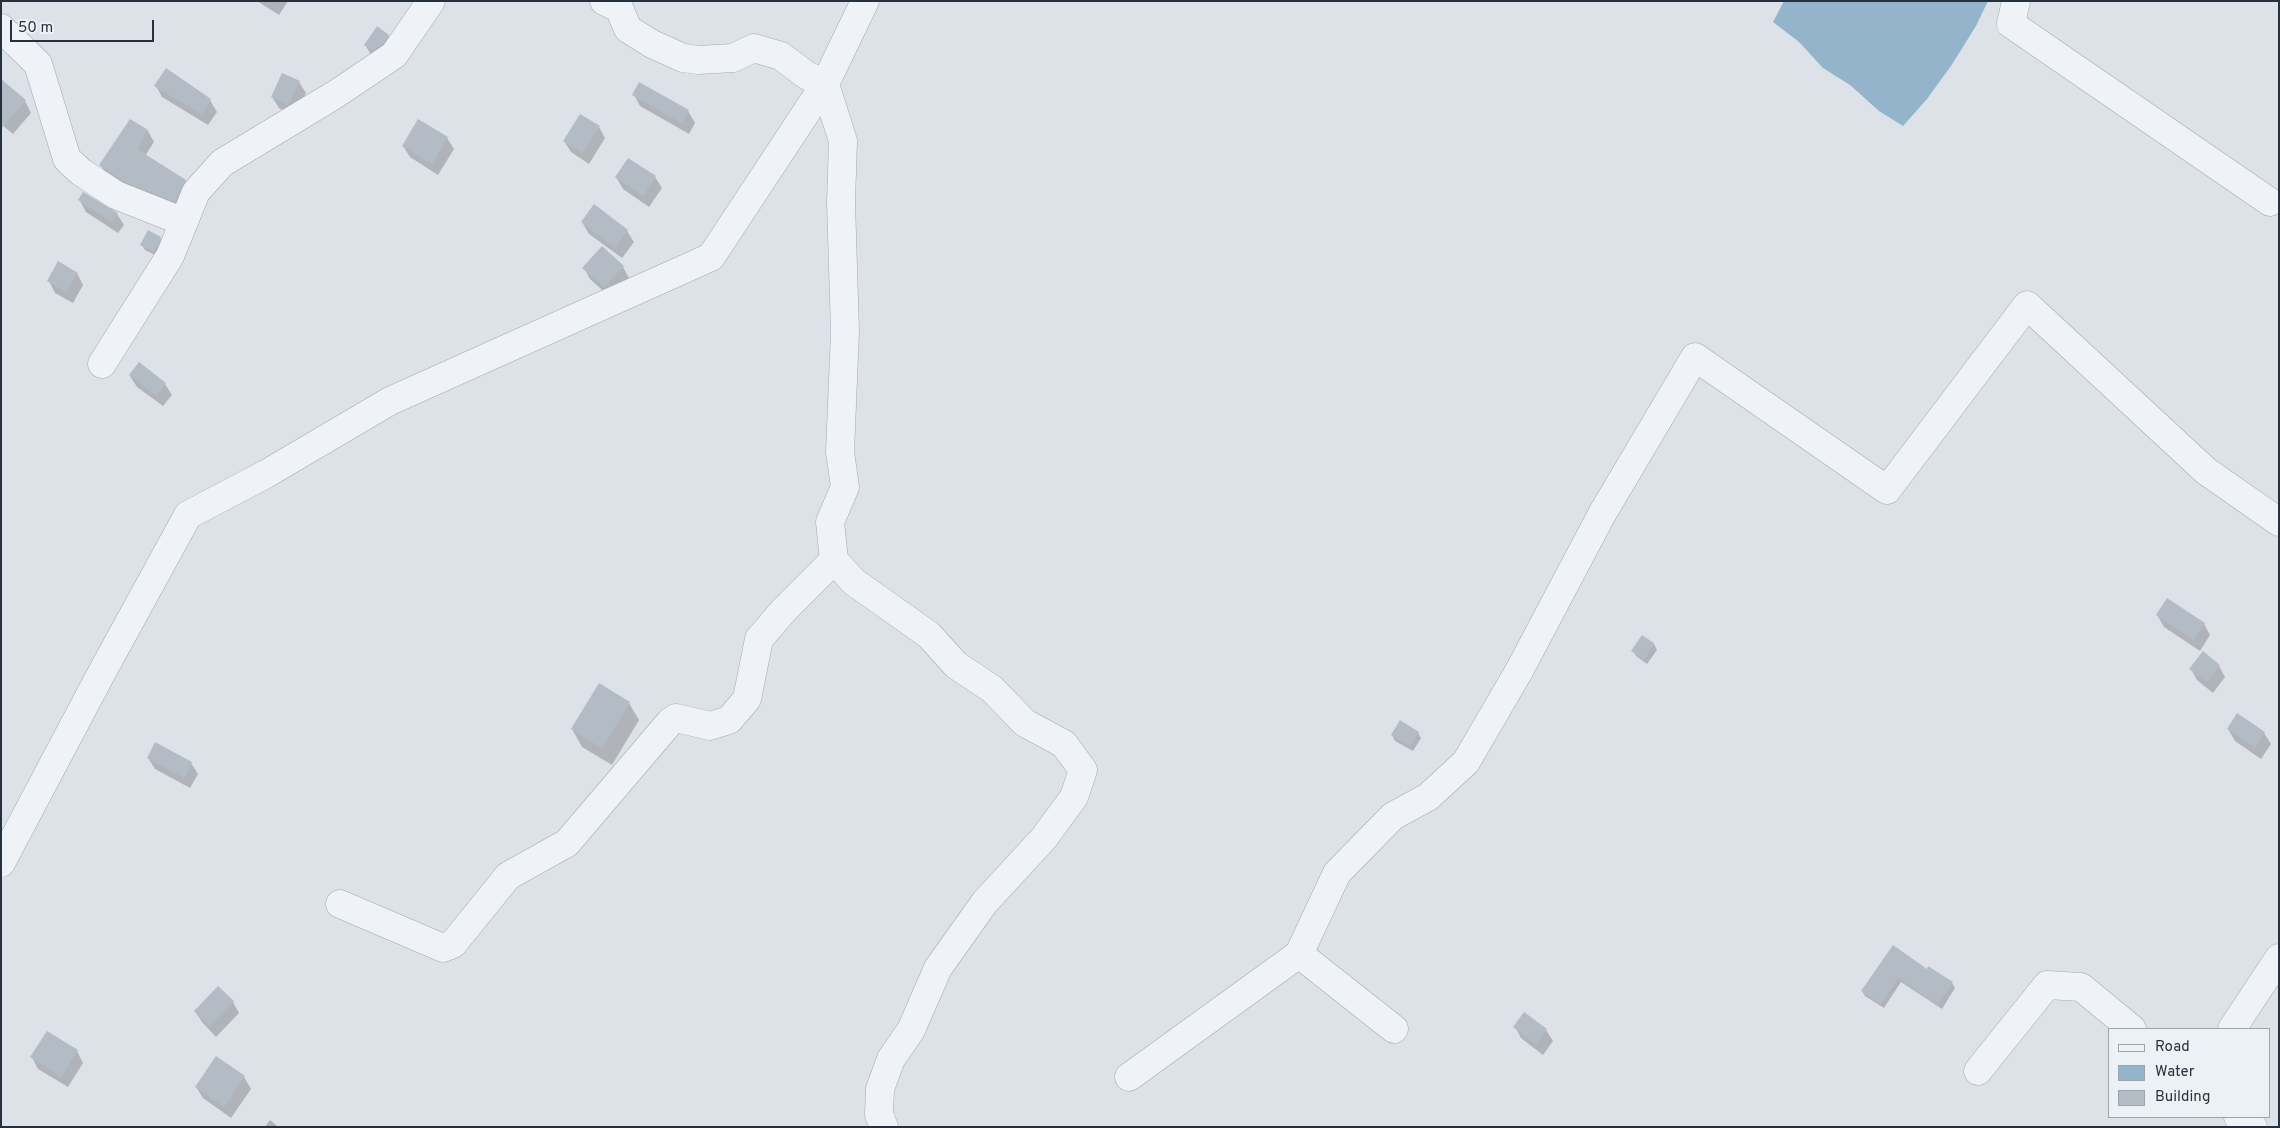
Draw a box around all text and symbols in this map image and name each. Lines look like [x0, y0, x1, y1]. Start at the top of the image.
scale bar [12, 10, 156, 42]
text: 50 m [18, 19, 53, 38]
legend [2108, 1028, 2270, 1118]
text: Road [2155, 1038, 2190, 1057]
text: Water [2155, 1063, 2194, 1082]
text: Building [2155, 1088, 2210, 1107]

